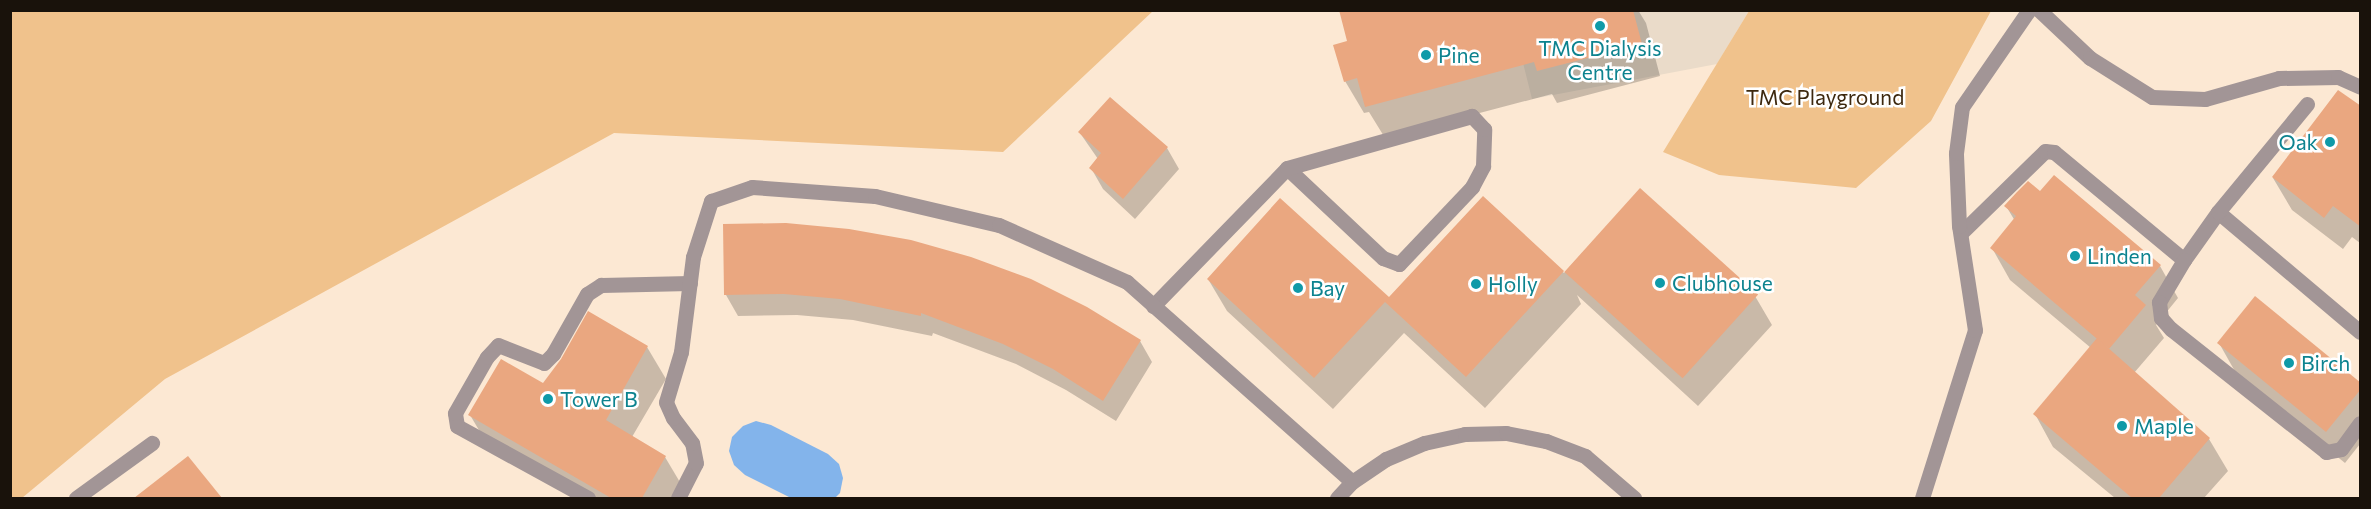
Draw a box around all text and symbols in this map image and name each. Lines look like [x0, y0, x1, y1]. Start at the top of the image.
marker: TMC Dialysis Centre [1593, 19, 1607, 33]
place label: TMC Dialysis Centre [1538, 35, 1662, 85]
place label: Pine [1438, 42, 1480, 68]
marker: Pine [1419, 48, 1433, 62]
park label: TMC Playground [1746, 84, 1904, 110]
place label: Oak [2278, 129, 2318, 155]
marker: Oak [2323, 135, 2337, 149]
place label: Linden [2087, 243, 2152, 269]
marker: Linden [2068, 249, 2082, 263]
place label: Clubhouse [1672, 270, 1773, 296]
place label: Holly [1488, 271, 1538, 297]
place label: Bay [1310, 275, 1345, 301]
marker: Clubhouse [1653, 276, 1667, 290]
marker: Holly [1469, 277, 1483, 291]
marker: Bay [1291, 281, 1305, 295]
place label: Birch [2301, 350, 2350, 376]
marker: Birch [2282, 356, 2296, 370]
place label: Tower B [560, 386, 637, 412]
marker: Tower B [541, 392, 555, 406]
place label: Maple [2134, 413, 2194, 439]
marker: Maple [2115, 419, 2129, 433]

